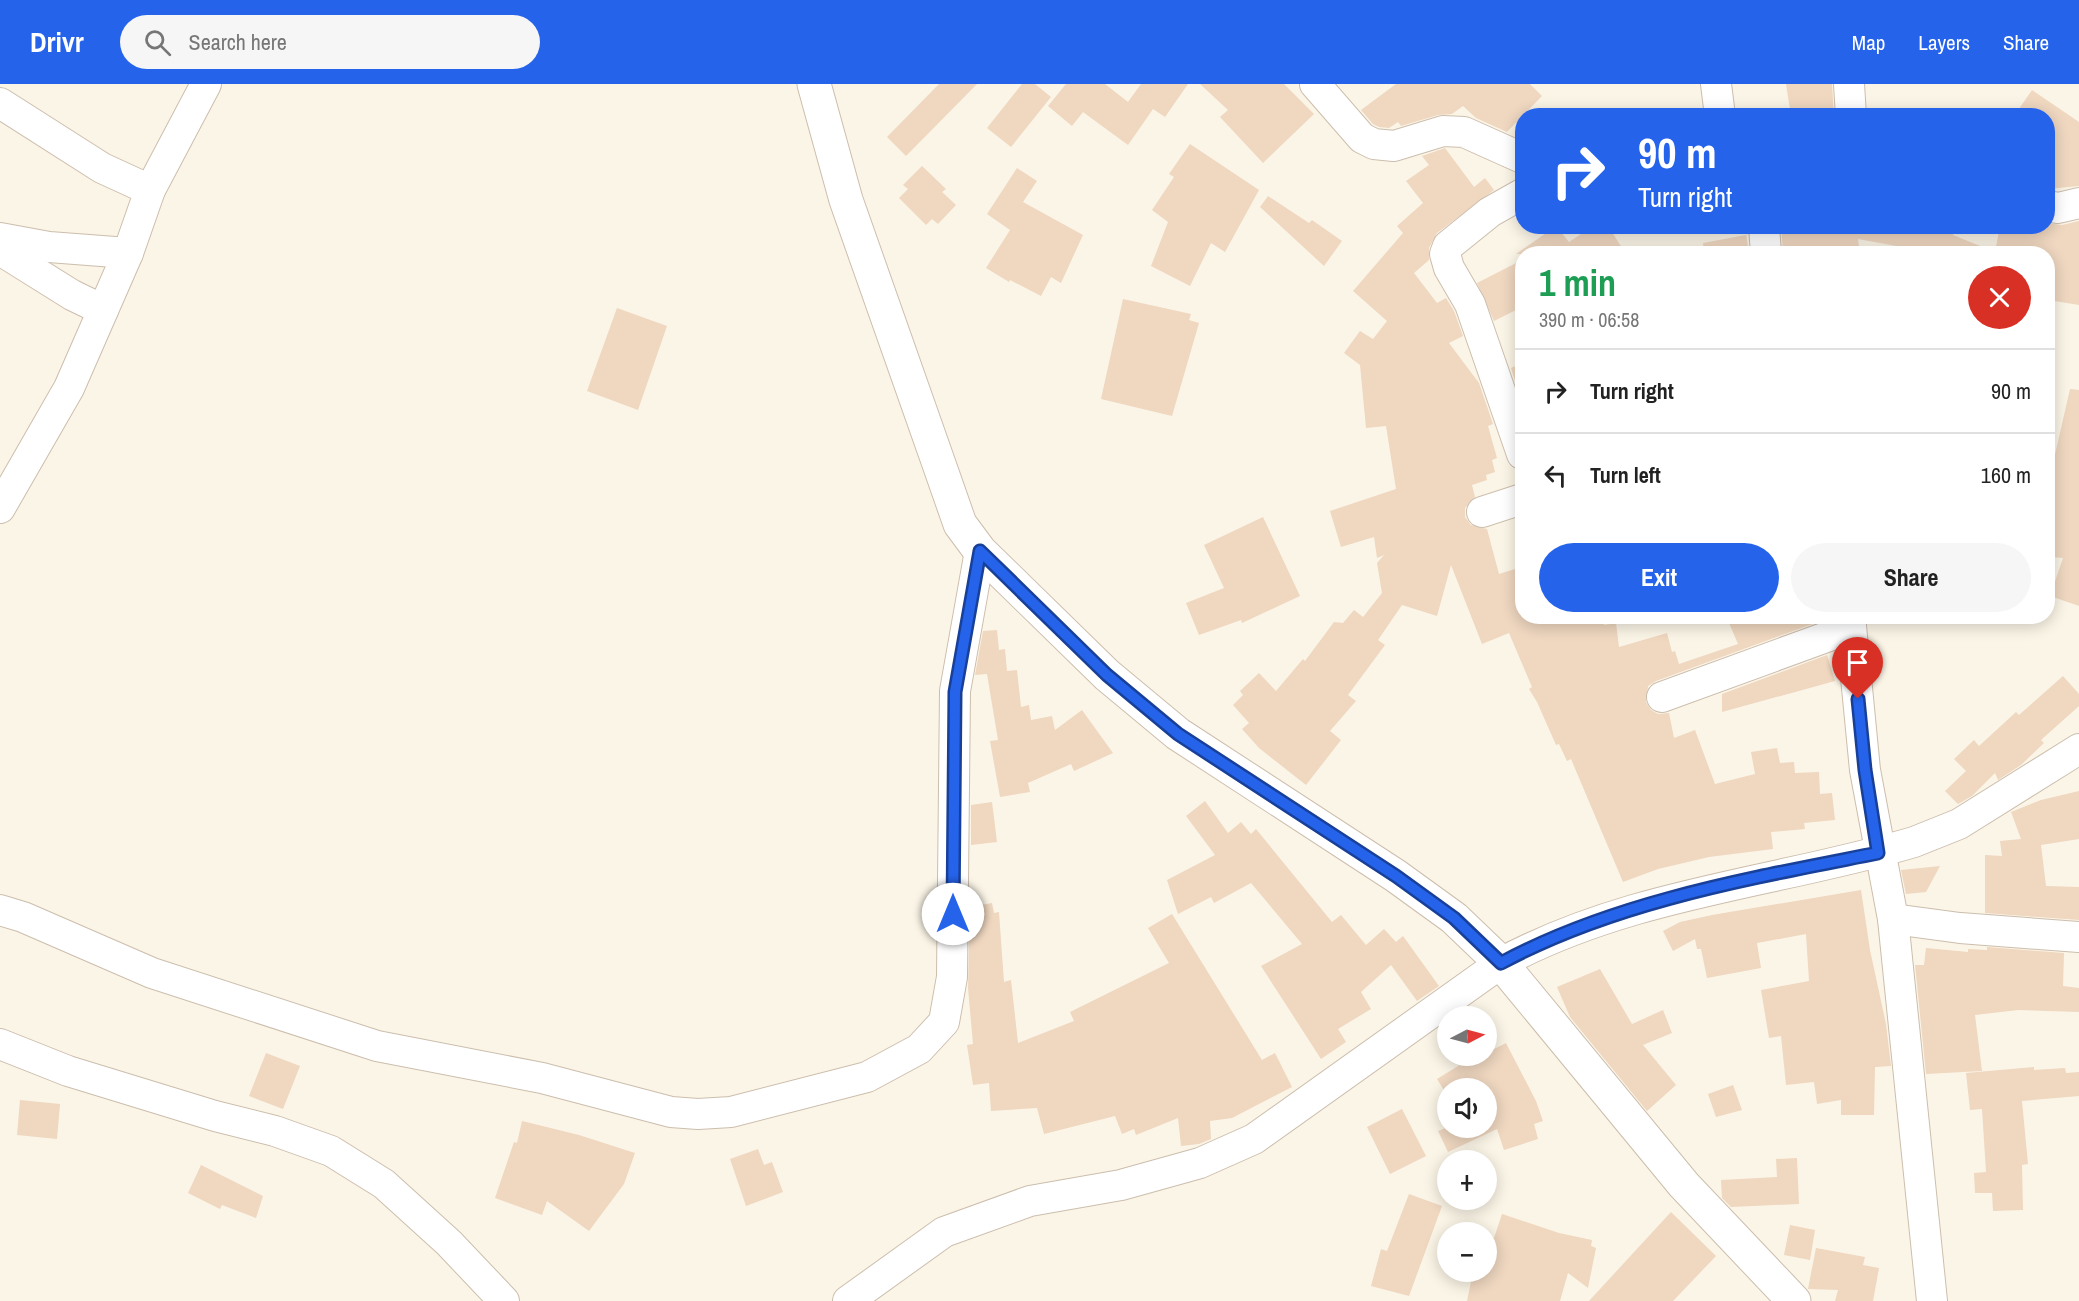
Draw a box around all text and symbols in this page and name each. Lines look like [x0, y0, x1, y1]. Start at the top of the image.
search box [120, 15, 540, 69]
text: Drivr [30, 23, 84, 61]
icon: search [141, 26, 174, 59]
text: Search here [189, 27, 287, 57]
text: Map [1852, 28, 1885, 57]
text: Layers [1918, 28, 1970, 57]
text: Share [2003, 28, 2049, 57]
text: 90 m [1638, 125, 1717, 181]
icon: right [1539, 132, 1617, 210]
text: Turn right [1638, 179, 1732, 215]
text: 1 min [1539, 259, 1616, 307]
button: close [1968, 266, 2031, 329]
text: 390 m · 06:58 [1539, 306, 1639, 333]
icon: right [1539, 375, 1572, 408]
text: Turn right [1590, 376, 1674, 406]
text: 90 m [1991, 376, 2031, 406]
icon: left [1539, 459, 1572, 492]
text: Turn left [1590, 460, 1661, 490]
text: 160 m [1981, 460, 2031, 490]
button: Exit [1539, 543, 1779, 612]
button: Share [1791, 543, 2031, 612]
pin [1832, 637, 1883, 699]
icon: arrive [1841, 646, 1874, 679]
position arrow [921, 882, 985, 946]
north arrow [1437, 1006, 1497, 1066]
map controls [1437, 1006, 1497, 1282]
button: sound [1437, 1078, 1497, 1138]
button: + [1437, 1150, 1497, 1210]
button: − [1437, 1222, 1497, 1282]

